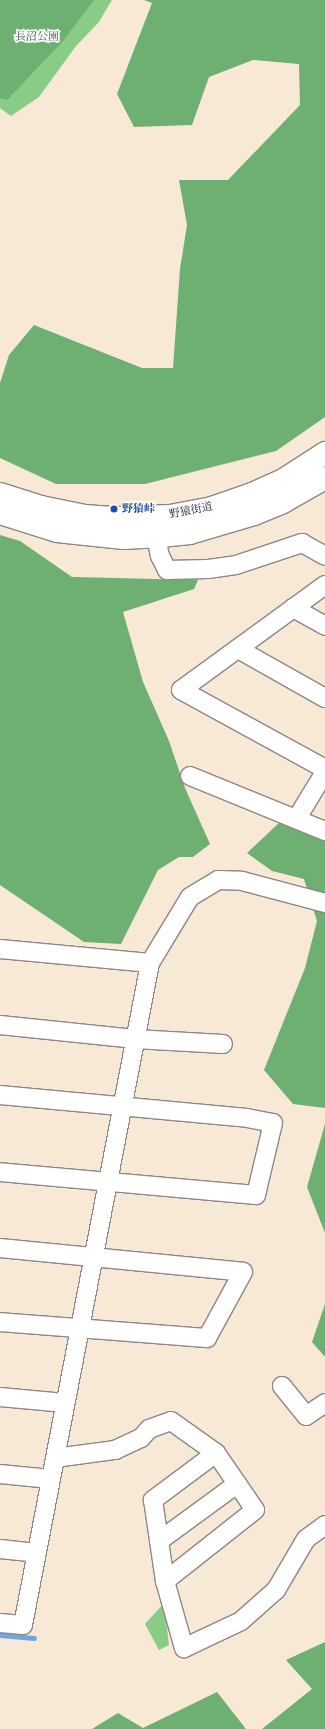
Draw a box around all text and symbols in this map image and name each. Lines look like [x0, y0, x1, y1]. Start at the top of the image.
park label: 長沼公園 [15, 30, 59, 44]
street label: 野猿街道 [168, 500, 214, 522]
place label: 野猿峠 [122, 502, 155, 516]
marker: 野猿峠 [109, 504, 119, 514]

